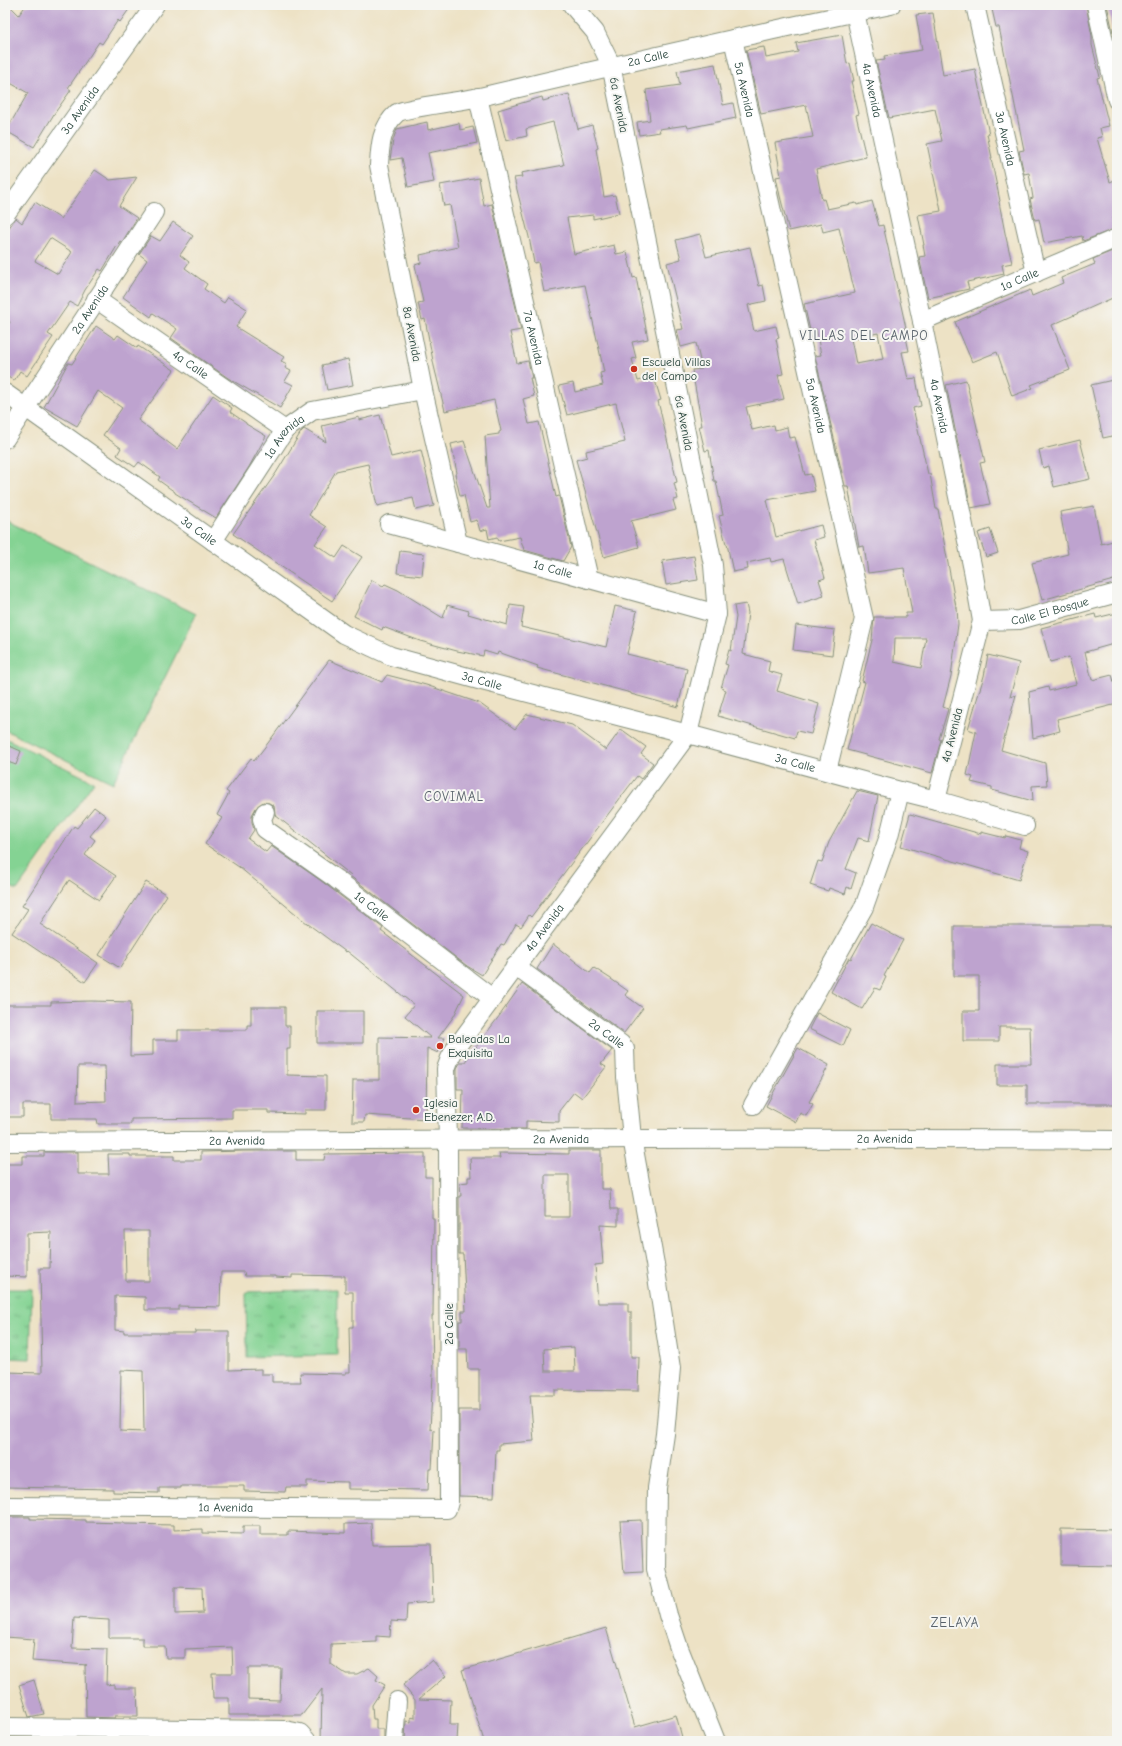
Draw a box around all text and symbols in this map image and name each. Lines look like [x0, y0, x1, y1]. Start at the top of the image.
street label: 2a Calle [626, 47, 670, 69]
street label: 5a Avenida [731, 61, 758, 119]
street label: 4a Avenida [859, 61, 885, 119]
street label: 6a Avenida [607, 76, 631, 134]
street label: 3a Avenida [58, 83, 102, 137]
street label: 3a Avenida [992, 110, 1018, 167]
street label: 1a Calle [998, 265, 1041, 294]
street label: 2a Avenida [69, 282, 111, 337]
street label: 8a Avenida [400, 305, 424, 363]
street label: 7a Avenida [520, 309, 546, 366]
district label: VILLAS DEL CAMPO [799, 328, 929, 343]
street label: 4a Calle [170, 347, 211, 382]
place label: Escuela Villas del Campo [642, 355, 711, 383]
marker: Escuela Villas del Campo [629, 364, 639, 374]
street label: 5a Avenida [803, 377, 829, 435]
street label: 4a Avenida [927, 377, 952, 435]
street label: 6a Avenida [672, 394, 696, 452]
street label: 1a Avenida [261, 412, 307, 461]
street label: 3a Calle [178, 513, 220, 549]
street label: 1a Calle [532, 557, 574, 581]
street label: Calle El Bosque [1011, 594, 1090, 627]
street label: 3a Calle [460, 669, 503, 693]
street label: 4a Avenida [938, 706, 966, 764]
street label: 3a Calle [774, 751, 817, 775]
district label: COVIMAL [424, 789, 484, 804]
street label: 1a Calle [352, 889, 392, 924]
street label: 4a Avenida [522, 901, 567, 954]
street label: 2a Calle [586, 1016, 628, 1051]
place label: Baleadas La Exquisita [448, 1032, 510, 1060]
marker: Baleadas La Exquisita [435, 1041, 445, 1051]
place label: Iglesia Ebenezer, A.D. [424, 1096, 495, 1124]
marker: Iglesia Ebenezer, A.D. [411, 1105, 421, 1115]
street label: 2a Avenida [533, 1132, 589, 1146]
street label: 2a Avenida [857, 1132, 913, 1146]
street label: 2a Avenida [209, 1134, 265, 1148]
street label: 2a Calle [442, 1303, 456, 1345]
street label: 1a Avenida [199, 1500, 253, 1515]
district label: ZELAYA [931, 1615, 979, 1630]

